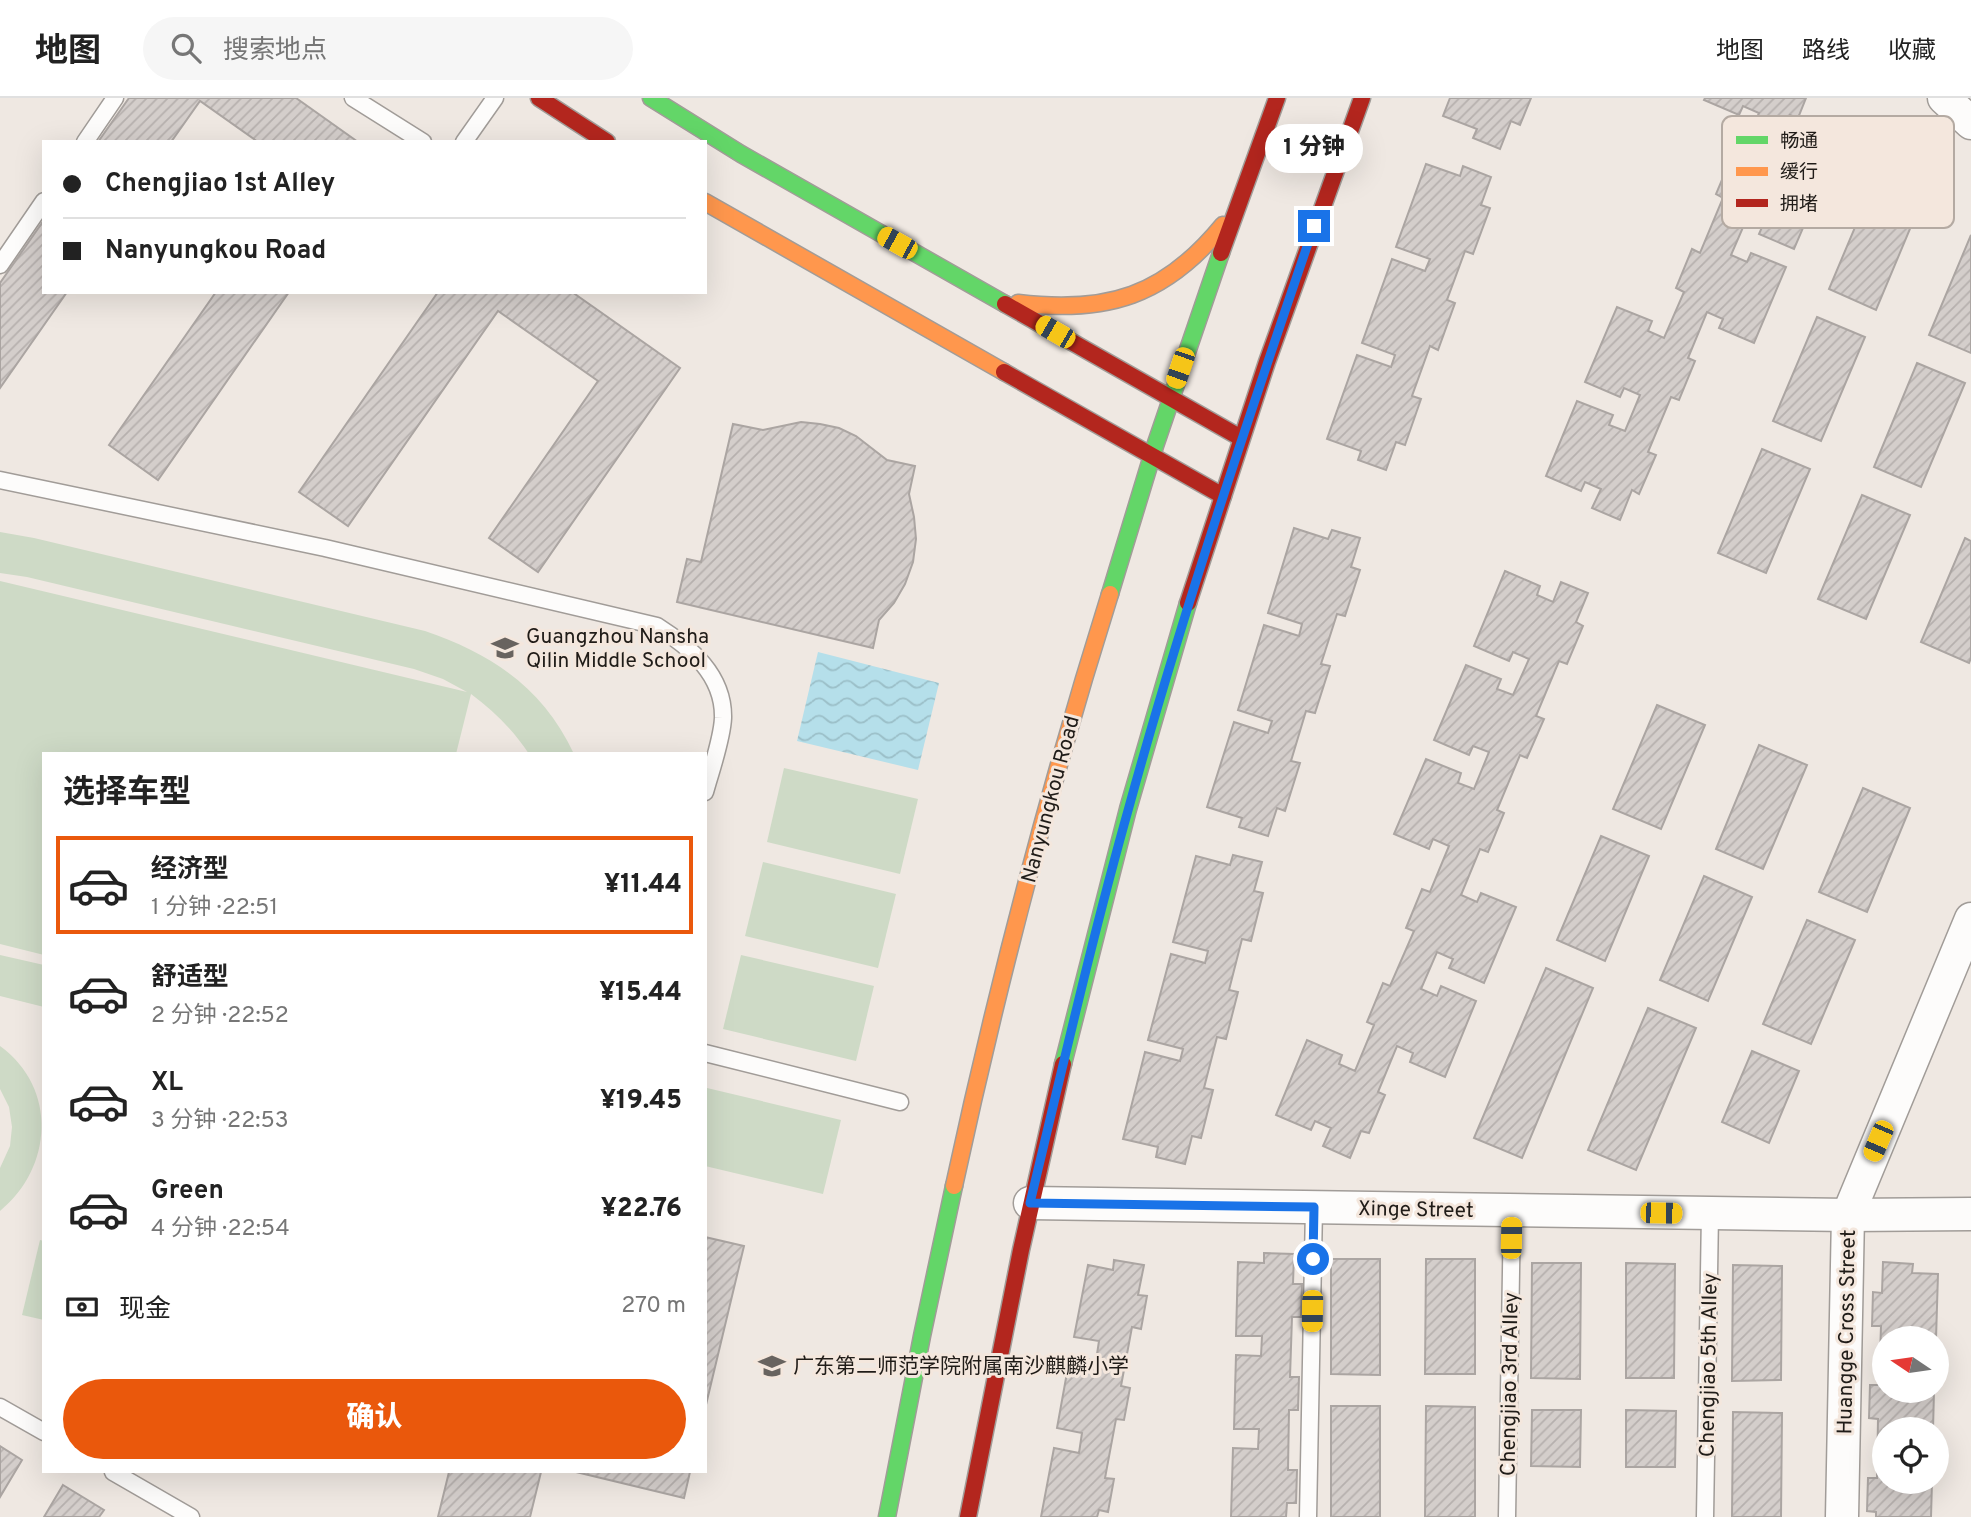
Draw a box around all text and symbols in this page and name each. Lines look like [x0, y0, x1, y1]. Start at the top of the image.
search box [143, 17, 633, 80]
icon: search [167, 29, 205, 67]
text: 地图 [35, 32, 101, 74]
text: 搜索地点 [223, 35, 327, 68]
text: 地图 [1716, 37, 1764, 67]
text: 路线 [1802, 37, 1850, 67]
text: 收藏 [1888, 37, 1936, 67]
legend [1722, 116, 1954, 228]
callout: 1 分钟 [1265, 124, 1363, 174]
text: 畅通 [1780, 130, 1818, 154]
text: 1 分钟 [1283, 134, 1345, 163]
text: 缓行 [1780, 161, 1818, 185]
text: Chengjiao 1st Alley [105, 168, 335, 201]
text: 拥堵 [1780, 193, 1818, 217]
route end [1298, 210, 1330, 242]
car [874, 224, 921, 262]
text: Nanyungkou Road [105, 235, 326, 268]
car [1032, 312, 1079, 352]
car [1164, 345, 1197, 391]
place label: Guangzhou Nansha Qilin Middle School [526, 624, 709, 675]
school or university icon: Guangzhou Nansha Qilin Middle School [490, 633, 520, 663]
street label: Nanyungkou Road [1016, 713, 1087, 886]
text: 选择车型 [63, 774, 191, 814]
icon: car [67, 854, 130, 917]
text: 经济型 [151, 854, 229, 887]
text: ¥11.44 [604, 869, 682, 902]
text: 1 分钟 · 22:51 [151, 894, 278, 923]
icon: car [67, 962, 130, 1025]
text: 舒适型 [151, 962, 229, 995]
text: ¥15.44 [599, 977, 682, 1010]
text: 2 分钟 · 22:52 [151, 1002, 289, 1031]
text: XL [151, 1067, 183, 1100]
icon: car [67, 1070, 130, 1133]
text: ¥19.45 [600, 1085, 682, 1118]
text: 3 分钟 · 22:53 [151, 1107, 289, 1136]
car [1861, 1118, 1896, 1164]
text: Green [151, 1175, 224, 1208]
icon: car [67, 1178, 130, 1241]
text: ¥22.76 [601, 1193, 682, 1226]
street label: Xinge Street [1358, 1196, 1474, 1225]
car [1640, 1202, 1683, 1224]
text: 4 分钟 · 22:54 [151, 1215, 290, 1244]
car [1501, 1217, 1522, 1259]
street label: Huangge Cross Street [1832, 1229, 1863, 1435]
route start [1297, 1243, 1329, 1275]
street label: Chengjiao 5th Alley [1694, 1273, 1725, 1457]
icon: cash [63, 1288, 101, 1326]
car [1302, 1290, 1323, 1332]
text: 270 m [621, 1292, 686, 1321]
street label: Chengjiao 3rd Alley [1495, 1292, 1526, 1476]
text: 现金 [119, 1294, 171, 1327]
north arrow [1872, 1326, 1950, 1404]
map controls [1872, 1326, 1949, 1494]
school or university icon: 广东第二师范学院附属南沙麒麟小学 [757, 1351, 787, 1381]
place label: 广东第二师范学院附属南沙麒麟小学 [793, 1354, 1129, 1381]
button: 确认 [63, 1379, 686, 1459]
button: locate [1872, 1417, 1949, 1494]

